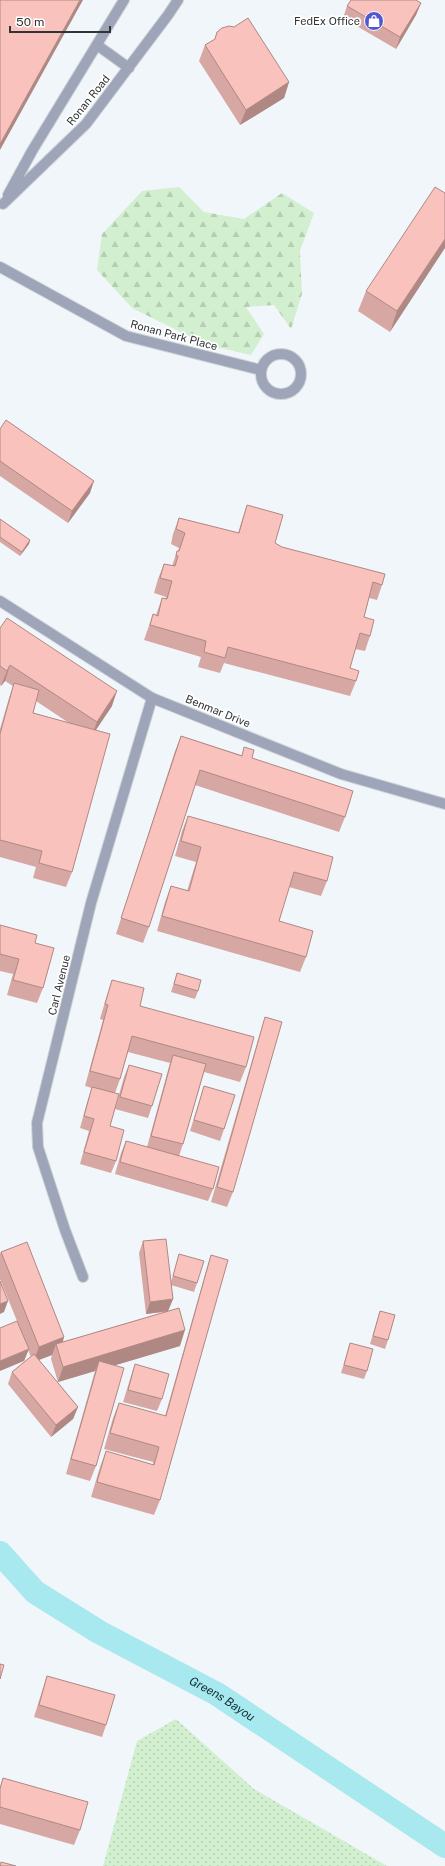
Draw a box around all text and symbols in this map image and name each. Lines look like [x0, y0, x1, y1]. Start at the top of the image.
scale bar [10, 8, 110, 34]
shop icon: FedEx Office [363, 10, 385, 32]
text: 50 m [16, 15, 44, 29]
place label: FedEx Office [294, 15, 360, 27]
street label: Ronan Road [64, 73, 112, 127]
street label: Ronan Park Place [129, 318, 219, 352]
street label: Benmar Drive [184, 693, 252, 729]
street label: Carl Avenue [46, 954, 72, 1016]
water label: Greens Bayou [187, 1674, 258, 1724]

